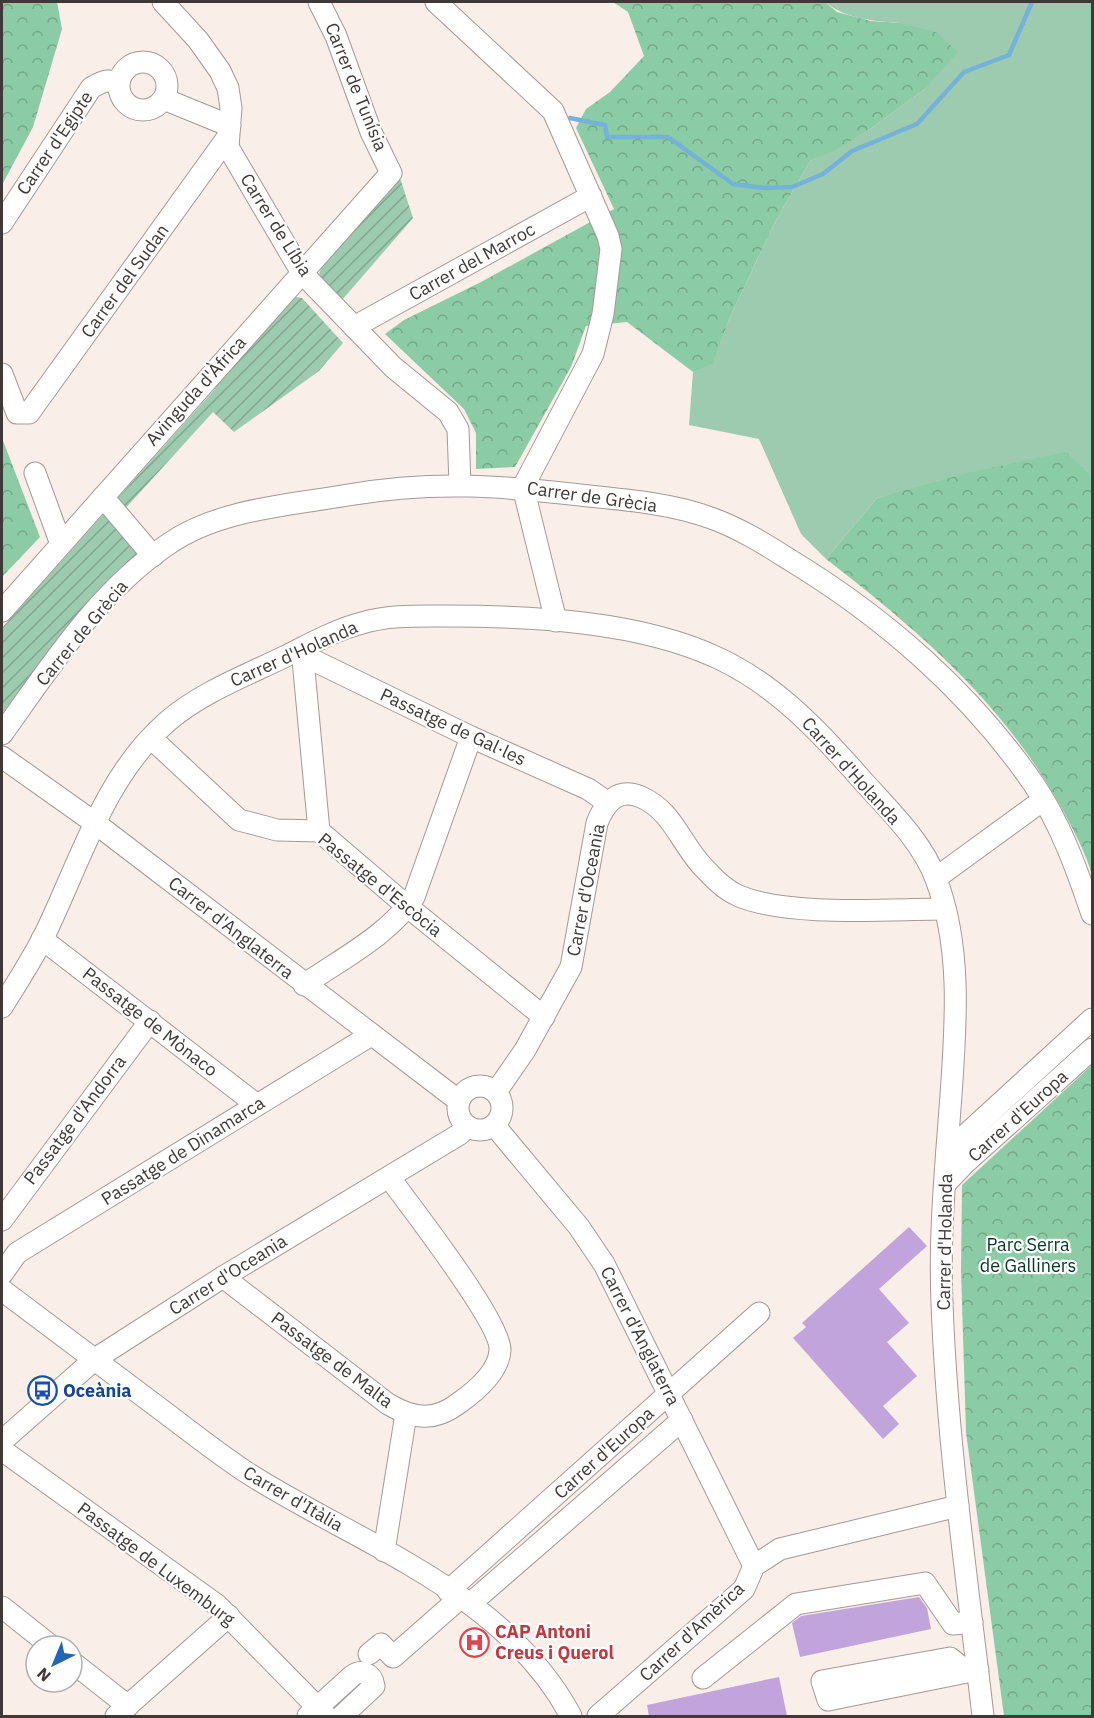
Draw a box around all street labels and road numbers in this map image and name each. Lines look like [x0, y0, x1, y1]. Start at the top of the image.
street label: Carrer de Tunísia [320, 19, 393, 155]
street label: Carrer d'Egipte [11, 86, 98, 199]
street label: Carrer de Líbia [236, 169, 317, 281]
street label: Carrer del Marroc [405, 217, 539, 306]
street label: Carrer del Sudan [76, 219, 174, 342]
street label: Avinguda d'Àfrica [140, 331, 251, 450]
street label: Carrer de Grècia [525, 476, 659, 517]
street label: Carrer de Grècia [31, 575, 133, 690]
street label: Carrer d'Holanda [227, 615, 361, 692]
street label: Passatge de Gal·les [377, 683, 530, 770]
street label: Carrer d'Holanda [797, 712, 906, 830]
street label: Carrer d'Oceania [561, 821, 610, 958]
street label: Passatge d'Escòcia [314, 827, 447, 942]
street label: Carrer d'Anglaterra [164, 871, 299, 984]
street label: Passatge de Mònaco [78, 962, 222, 1082]
street label: Passatge d'Andorra [18, 1050, 131, 1189]
street label: Carrer d'Europa [963, 1064, 1073, 1167]
street label: Passatge de Dinamarca [97, 1091, 269, 1210]
street label: Carrer d'Holanda [932, 1173, 957, 1311]
street label: Carrer d'Oceania [164, 1229, 291, 1320]
street label: Carrer d'Anglaterra [595, 1262, 686, 1410]
street label: Passatge de Malta [267, 1306, 398, 1413]
street label: Carrer d'Europa [549, 1401, 659, 1504]
street label: Carrer d'Itàlia [239, 1461, 348, 1537]
street label: Passatge de Luxemburg [73, 1497, 240, 1631]
street label: Carrer d'Amèrica [634, 1577, 749, 1686]

